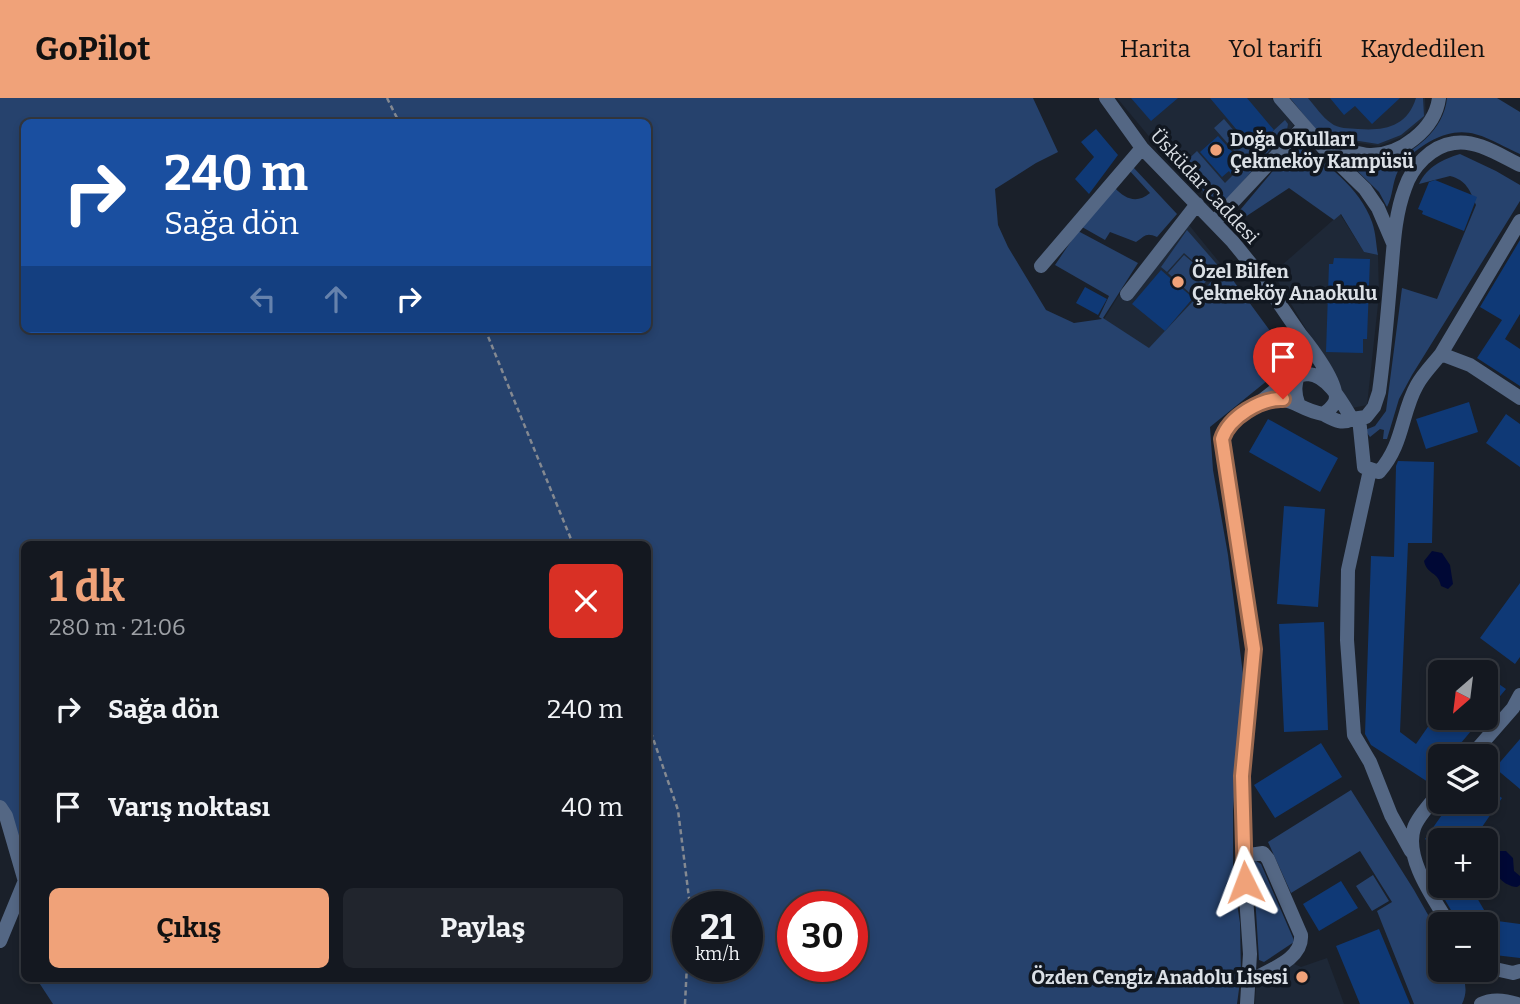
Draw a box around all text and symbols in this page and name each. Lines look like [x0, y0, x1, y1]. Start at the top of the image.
text: GoPilot [35, 29, 151, 69]
text: Harita [1120, 35, 1191, 63]
text: Yol tarifi [1229, 35, 1322, 63]
text: Kaydedilen [1360, 35, 1485, 63]
street label: Üsküdar Caddesi [1146, 124, 1264, 249]
place label: Doğa OKulları Çekmeköy Kampüsü [1230, 128, 1414, 173]
marker: Doğa OKulları Çekmeköy Kampüsü [1208, 142, 1224, 158]
text: 240 m [164, 144, 308, 203]
icon: right [49, 147, 140, 238]
text: Sağa dön [164, 204, 299, 242]
place label: Özel Bilfen Çekmeköy Anaokulu [1192, 259, 1377, 305]
marker: Özel Bilfen Çekmeköy Anaokulu [1170, 274, 1186, 290]
icon: left [244, 280, 282, 318]
icon: ahead [317, 280, 355, 318]
icon: right [390, 280, 428, 318]
pin [1253, 327, 1313, 399]
icon: arrive [1264, 338, 1302, 376]
text: 1 dk [49, 562, 125, 612]
button: close [549, 564, 623, 638]
text: 280 m · 21:06 [49, 613, 186, 641]
north arrow [1428, 660, 1498, 730]
map controls [1428, 660, 1498, 982]
icon: right [49, 690, 87, 728]
text: Sağa dön [108, 694, 219, 725]
text: 240 m [547, 694, 623, 725]
button: layers [1428, 744, 1498, 814]
icon: arrive [49, 788, 87, 826]
text: Varış noktası [108, 792, 270, 823]
text: 40 m [561, 792, 623, 823]
button: + [1428, 828, 1498, 898]
position arrow [1208, 845, 1282, 919]
button: Çıkış [49, 888, 329, 968]
button: Paylaş [343, 888, 623, 968]
speed limit sign: 30 [777, 891, 868, 982]
text: 21 [700, 906, 735, 948]
button: − [1428, 912, 1498, 982]
text: km/h [695, 943, 740, 965]
place label: Özden Cengiz Anadolu Lisesi [1031, 965, 1288, 989]
marker: Özden Cengiz Anadolu Lisesi [1294, 969, 1310, 985]

